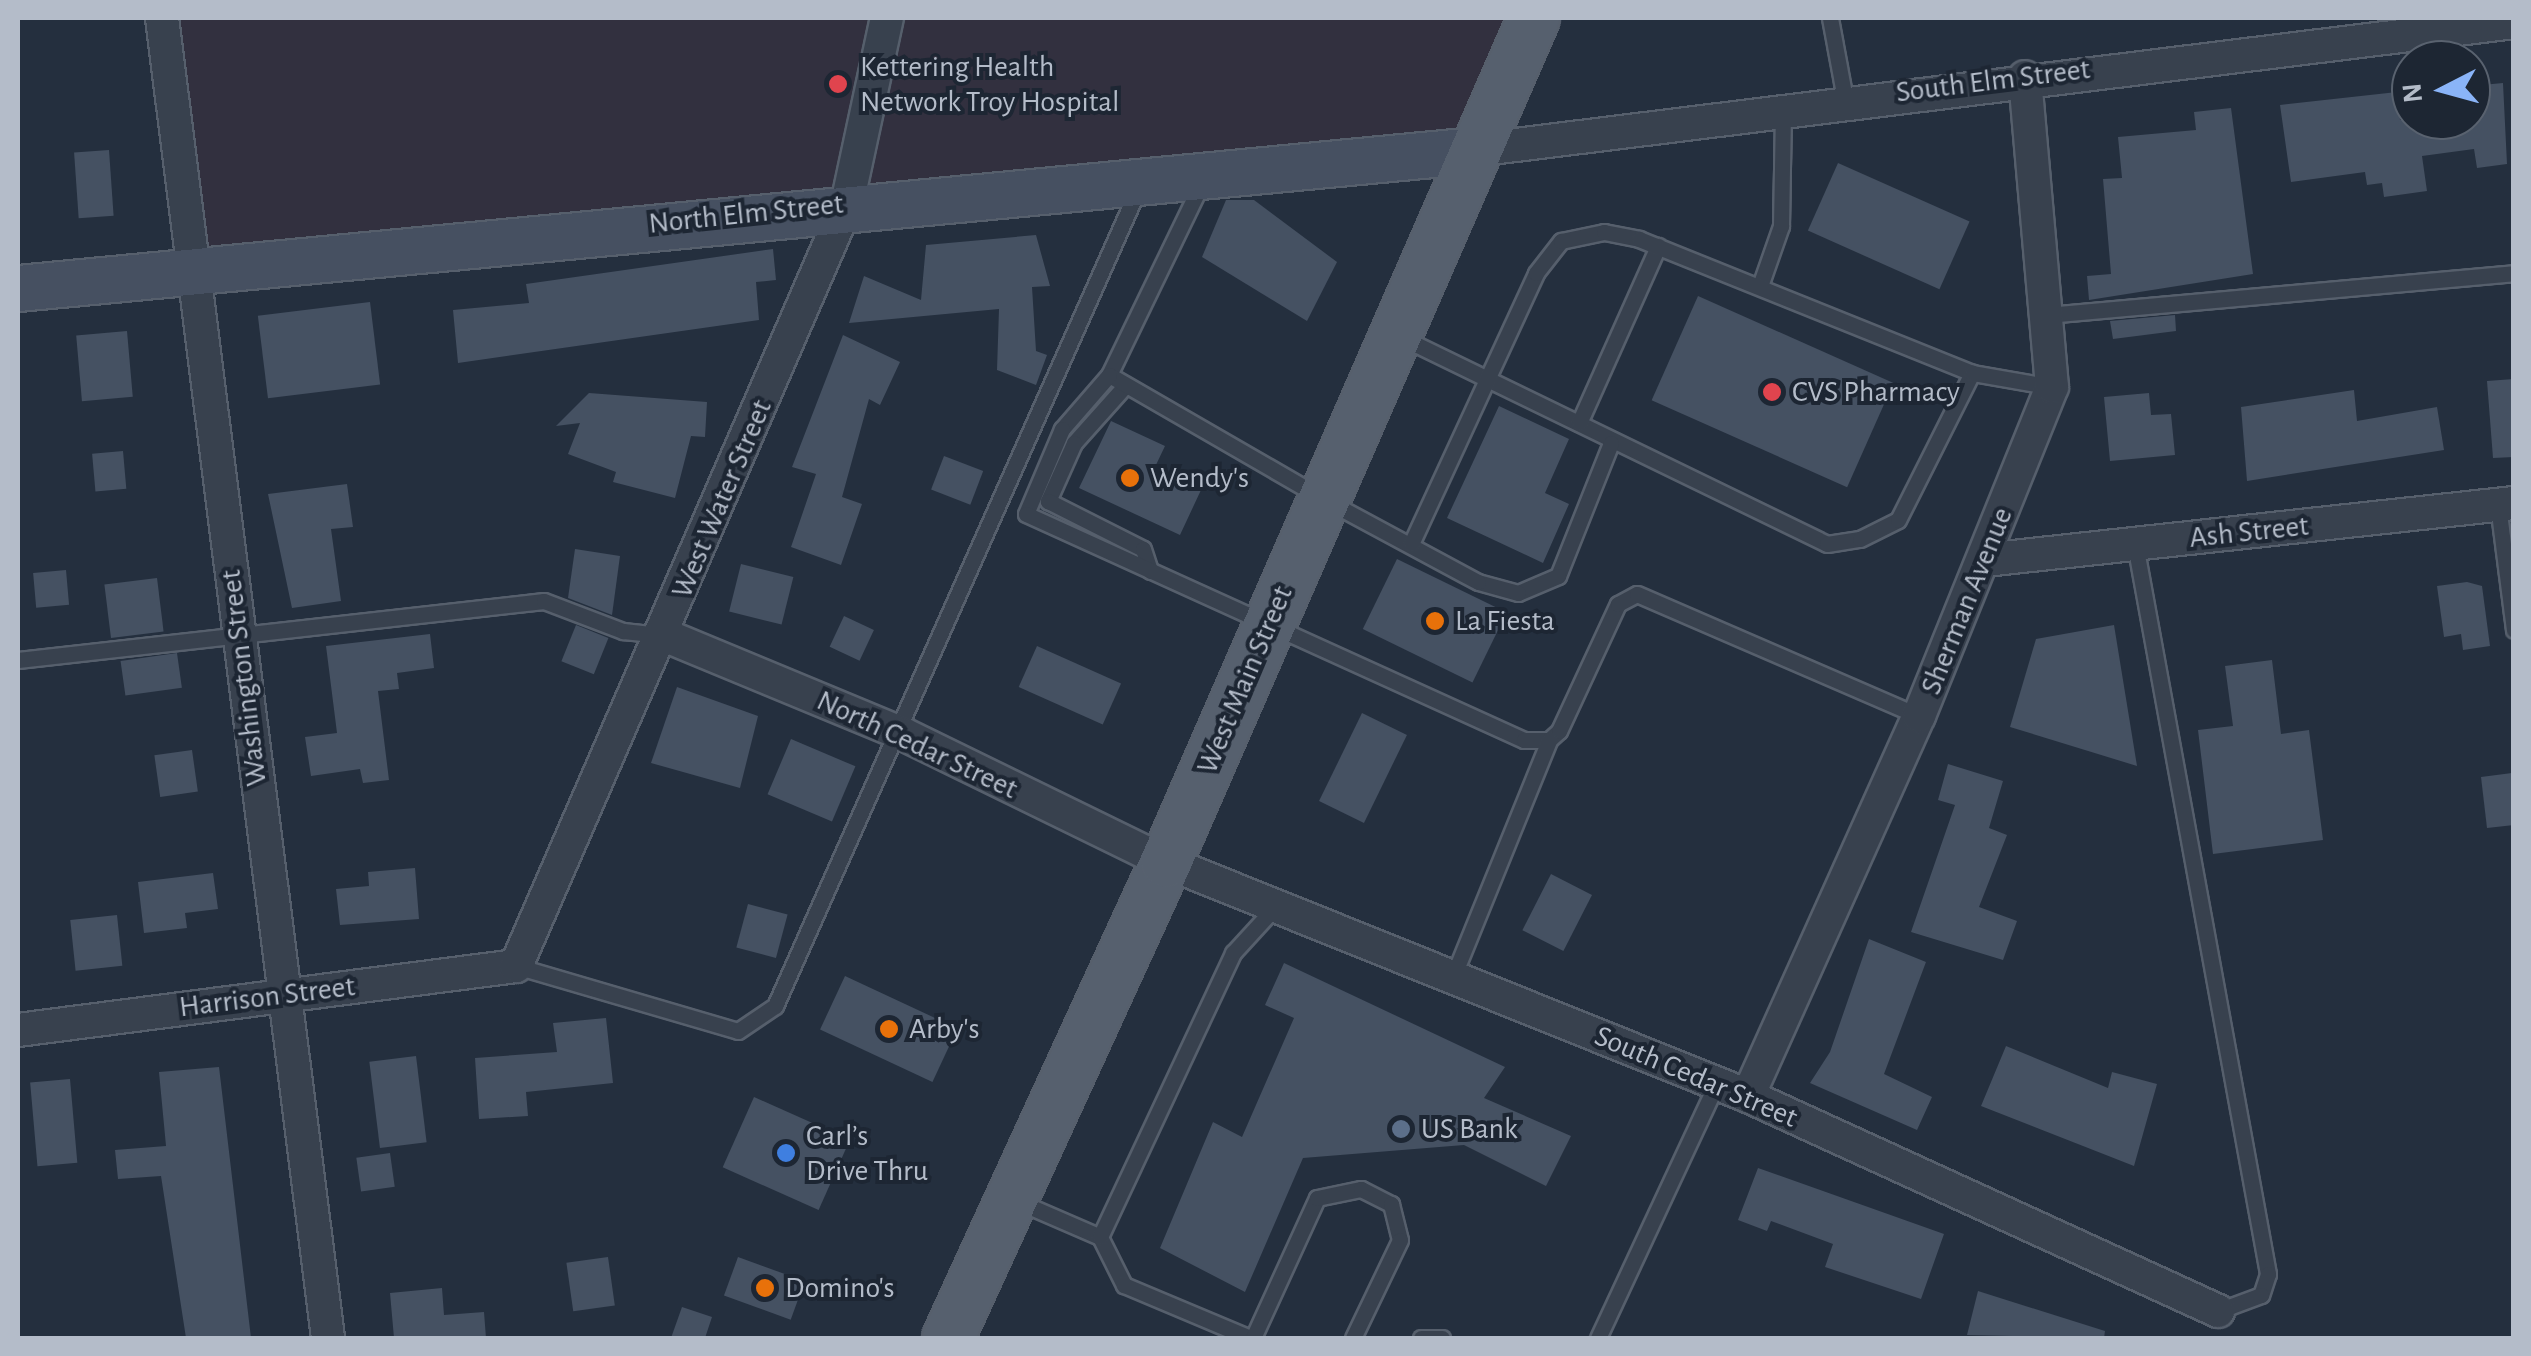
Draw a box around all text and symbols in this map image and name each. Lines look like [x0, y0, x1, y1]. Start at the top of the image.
north arrow [2391, 40, 2491, 140]
place label: Kettering Health Network Troy Hospital [860, 49, 1119, 120]
street label: South Elm Street [1894, 51, 2092, 111]
marker: Kettering Health Network Troy Hospital [825, 71, 851, 97]
text: N [2398, 82, 2428, 104]
street label: North Elm Street [647, 186, 845, 242]
place label: CVS Pharmacy [1792, 374, 1960, 410]
marker: CVS Pharmacy [1761, 381, 1783, 403]
street label: West Water Street [664, 394, 780, 604]
place label: Wendy's [1150, 460, 1249, 496]
marker: Wendy's [1119, 467, 1141, 489]
street label: Sherman Avenue [1913, 502, 2021, 700]
street label: Ash Street [2188, 508, 2310, 556]
street label: Washington Street [213, 568, 275, 788]
street label: West Main Street [1189, 581, 1301, 779]
place label: La Fiesta [1455, 603, 1555, 639]
marker: La Fiesta [1424, 610, 1446, 632]
street label: North Cedar Street [811, 683, 1023, 807]
street label: Harrison Street [177, 968, 357, 1026]
place label: Arby's [909, 1011, 980, 1047]
marker: Arby's [878, 1018, 900, 1040]
street label: South Cedar Street [1589, 1018, 1803, 1136]
place label: US Bank [1421, 1111, 1518, 1147]
place label: Carl’s Drive Thru [806, 1118, 928, 1188]
marker: US Bank [1390, 1118, 1412, 1140]
marker: Carl’s Drive Thru [775, 1142, 797, 1164]
place label: Domino's [785, 1270, 895, 1306]
marker: Domino's [754, 1277, 776, 1299]

